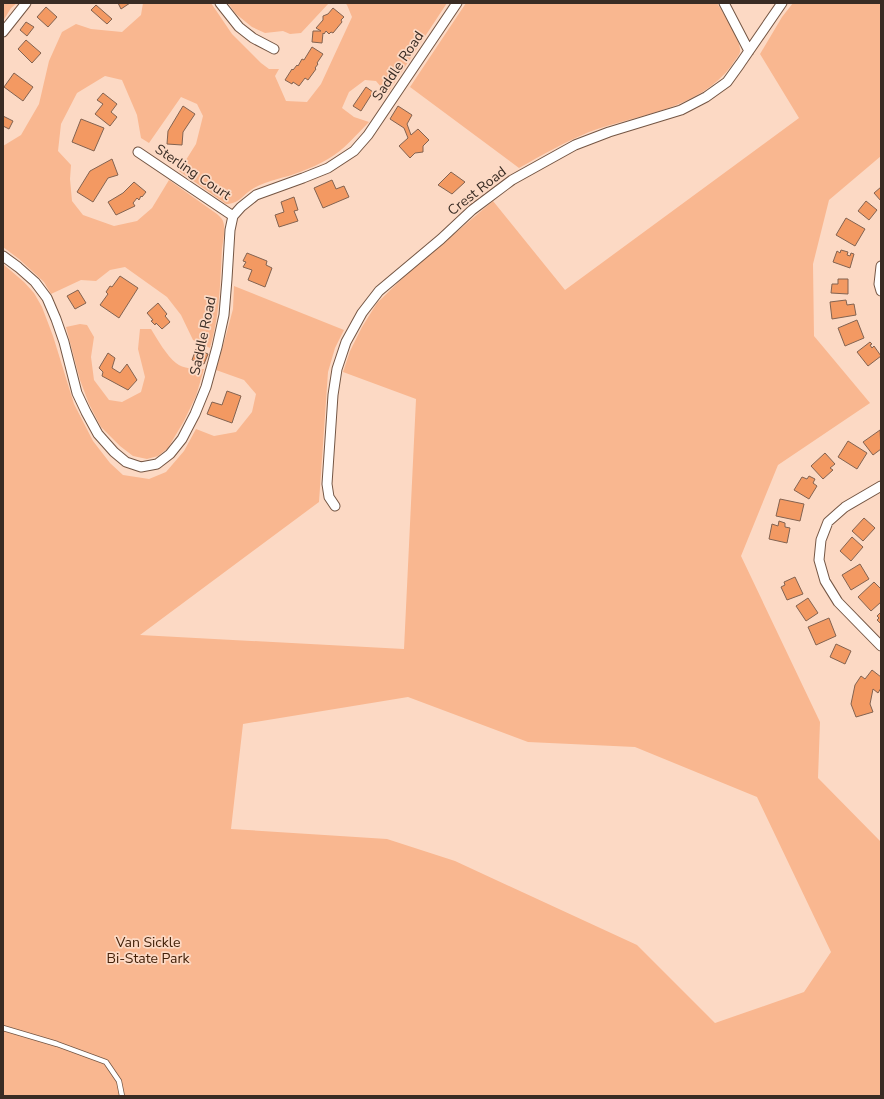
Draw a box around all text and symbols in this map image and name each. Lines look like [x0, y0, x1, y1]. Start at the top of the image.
street label: Saddle Road [368, 28, 428, 104]
street label: Sterling Court [151, 140, 235, 204]
street label: Crest Road [444, 162, 510, 220]
street label: Saddle Road [185, 295, 221, 377]
park label: Van Sickle Bi-State Park [106, 933, 191, 968]

